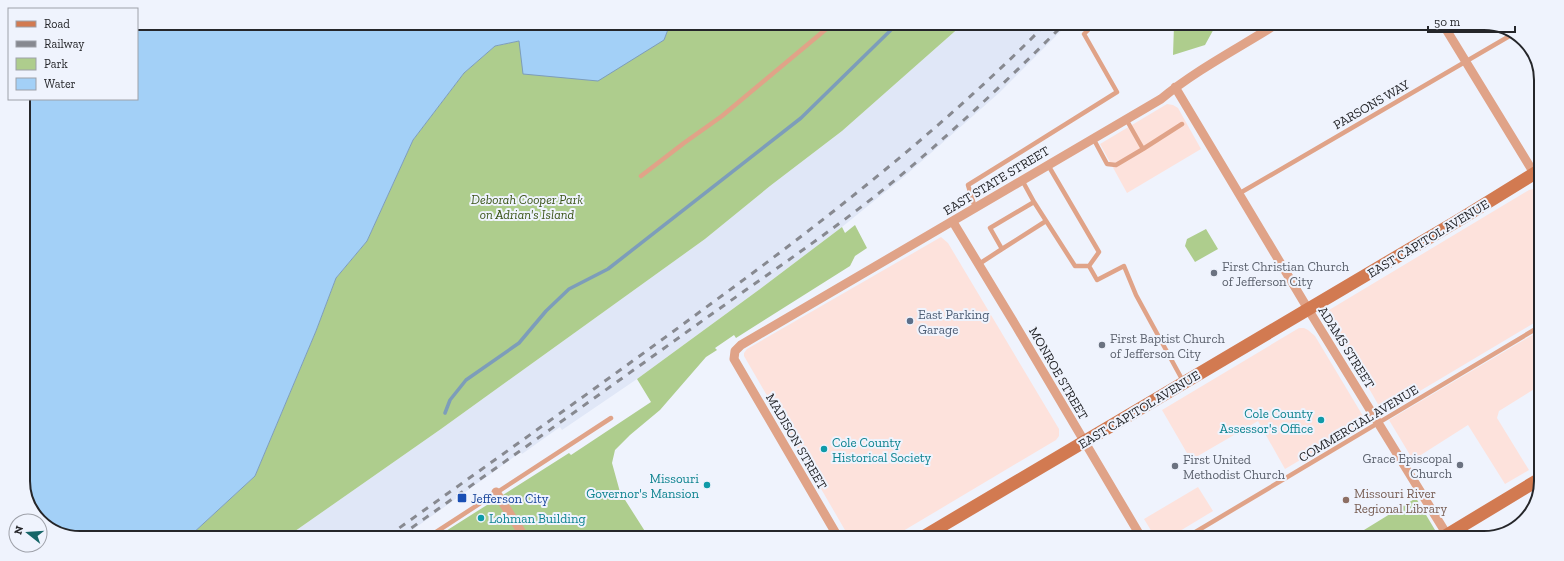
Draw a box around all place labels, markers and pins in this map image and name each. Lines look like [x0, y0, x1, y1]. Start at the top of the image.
place label: First Christian Church of Jefferson City [1222, 259, 1350, 289]
marker: First Christian Church of Jefferson City [1209, 268, 1219, 278]
place label: East Parking Garage [918, 307, 989, 337]
marker: East Parking Garage [905, 316, 915, 326]
place label: First Baptist Church of Jefferson City [1110, 331, 1225, 361]
marker: First Baptist Church of Jefferson City [1097, 340, 1107, 350]
place label: Cole County Assessor's Office [1220, 406, 1313, 436]
marker: Cole County Assessor's Office [1316, 415, 1326, 425]
place label: Cole County Historical Society [832, 435, 932, 465]
marker: Cole County Historical Society [819, 444, 829, 454]
place label: Grace Episcopal Church [1363, 451, 1453, 481]
place label: First United Methodist Church [1183, 452, 1286, 482]
marker: Grace Episcopal Church [1455, 460, 1465, 470]
marker: First United Methodist Church [1170, 461, 1180, 471]
place label: Missouri Governor's Mansion [586, 471, 700, 501]
marker: Missouri Governor's Mansion [702, 480, 712, 490]
place label: Missouri River Regional Library [1354, 486, 1447, 516]
place label: Jefferson City [471, 491, 549, 506]
marker: Jefferson City [456, 492, 468, 504]
marker: Missouri River Regional Library [1341, 495, 1351, 505]
place label: Lohman Building [489, 511, 586, 526]
marker: Lohman Building [476, 513, 486, 523]

